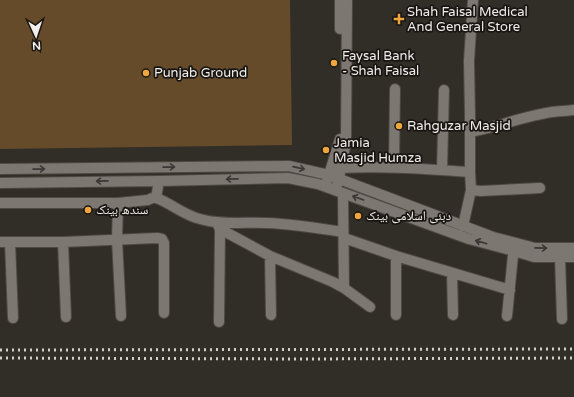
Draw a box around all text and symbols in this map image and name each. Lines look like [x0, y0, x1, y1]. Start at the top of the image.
place label: Shah Faisal Medical And General Store [407, 4, 528, 35]
marker: Shah Faisal Medical And General Store [394, 14, 404, 24]
north arrow [16, 16, 56, 56]
text: N [32, 39, 41, 52]
place label: Faysal Bank - Shah Faisal [342, 48, 419, 79]
marker: Faysal Bank - Shah Faisal [329, 58, 339, 68]
place label: Punjab Ground [154, 65, 247, 81]
marker: Punjab Ground [141, 68, 151, 78]
place label: Rahguzar Masjid [407, 118, 511, 134]
marker: Rahguzar Masjid [394, 121, 404, 131]
place label: Jamia Masjid Humza [334, 135, 422, 166]
marker: Jamia Masjid Humza [321, 145, 331, 155]
one-way arrow [162, 164, 175, 171]
one-way arrow [32, 165, 45, 173]
one-way arrow [292, 165, 305, 173]
one-way arrow [226, 175, 239, 183]
one-way arrow [96, 178, 109, 185]
one-way arrow [353, 194, 365, 202]
place label: سندھ بینک [96, 202, 148, 218]
marker: سندھ بینک [83, 205, 93, 215]
place label: دبئی اسلامی بینک [366, 208, 451, 224]
marker: دبئی اسلامی بینک [353, 211, 363, 221]
one-way arrow [475, 238, 488, 245]
one-way arrow [534, 244, 547, 252]

